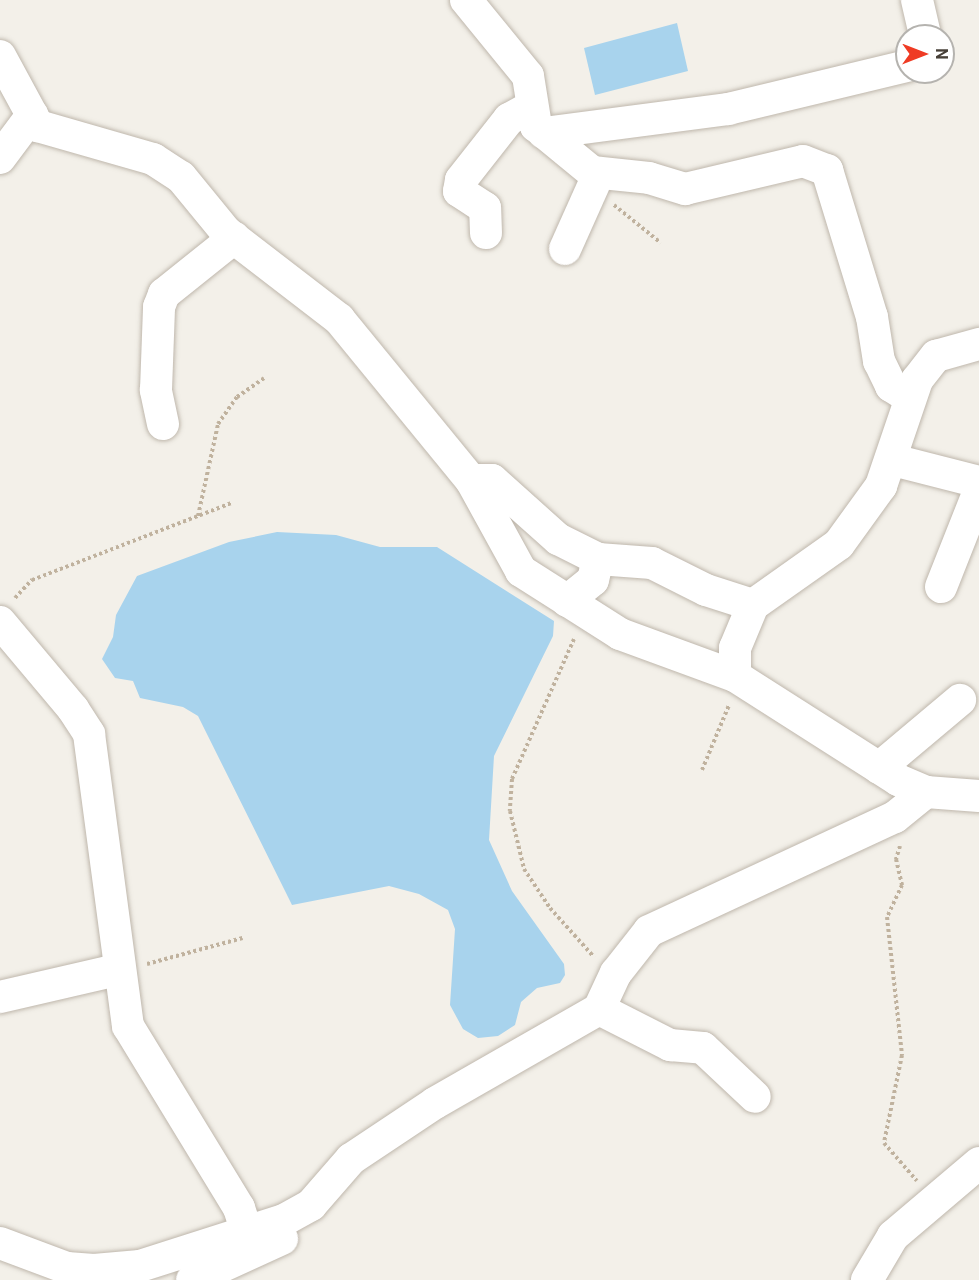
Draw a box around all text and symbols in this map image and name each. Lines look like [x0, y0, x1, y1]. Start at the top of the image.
north arrow [895, 24, 955, 84]
text: N [932, 48, 951, 60]

